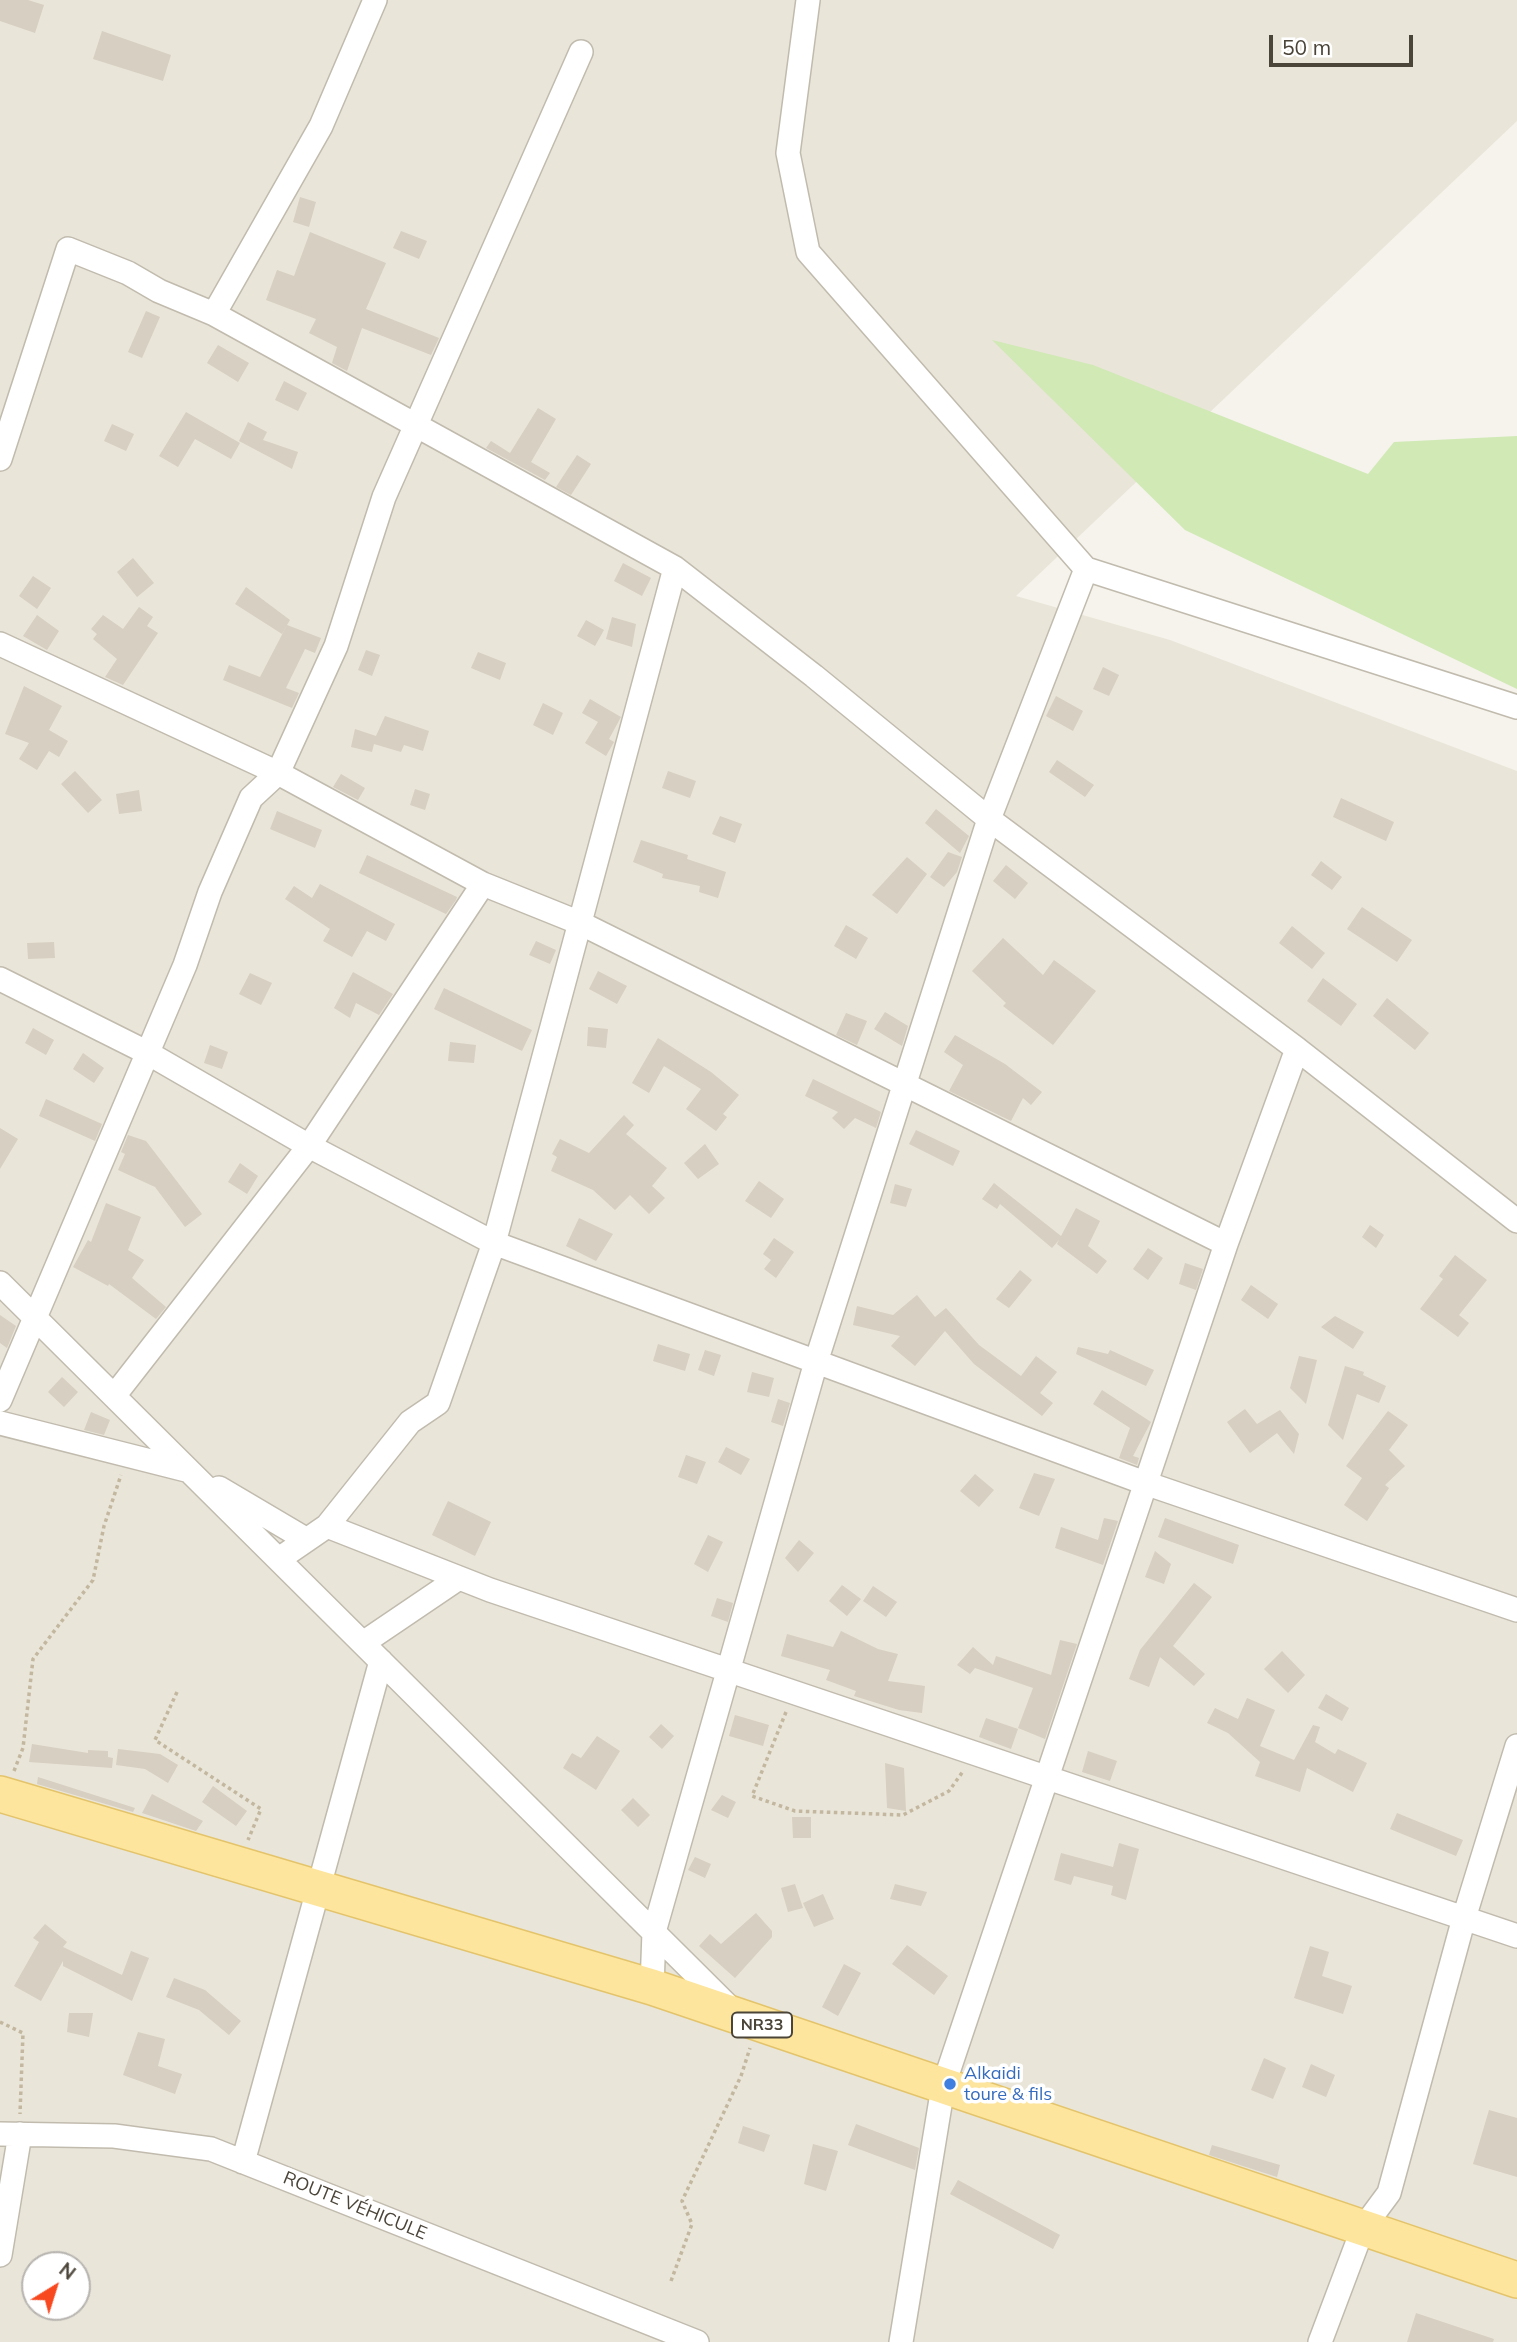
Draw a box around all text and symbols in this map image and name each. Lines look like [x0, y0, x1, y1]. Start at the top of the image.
scale bar [1272, 21, 1416, 65]
text: 50 m [1282, 34, 1331, 60]
road number: NR33 [732, 2012, 792, 2038]
place label: Alkaidi toure & fils [964, 2063, 1052, 2106]
marker: Alkaidi toure & fils [942, 2076, 958, 2092]
street label: ROUTE VÉHICULE [280, 2167, 430, 2245]
north arrow [21, 2251, 91, 2321]
text: N [55, 2257, 81, 2285]

